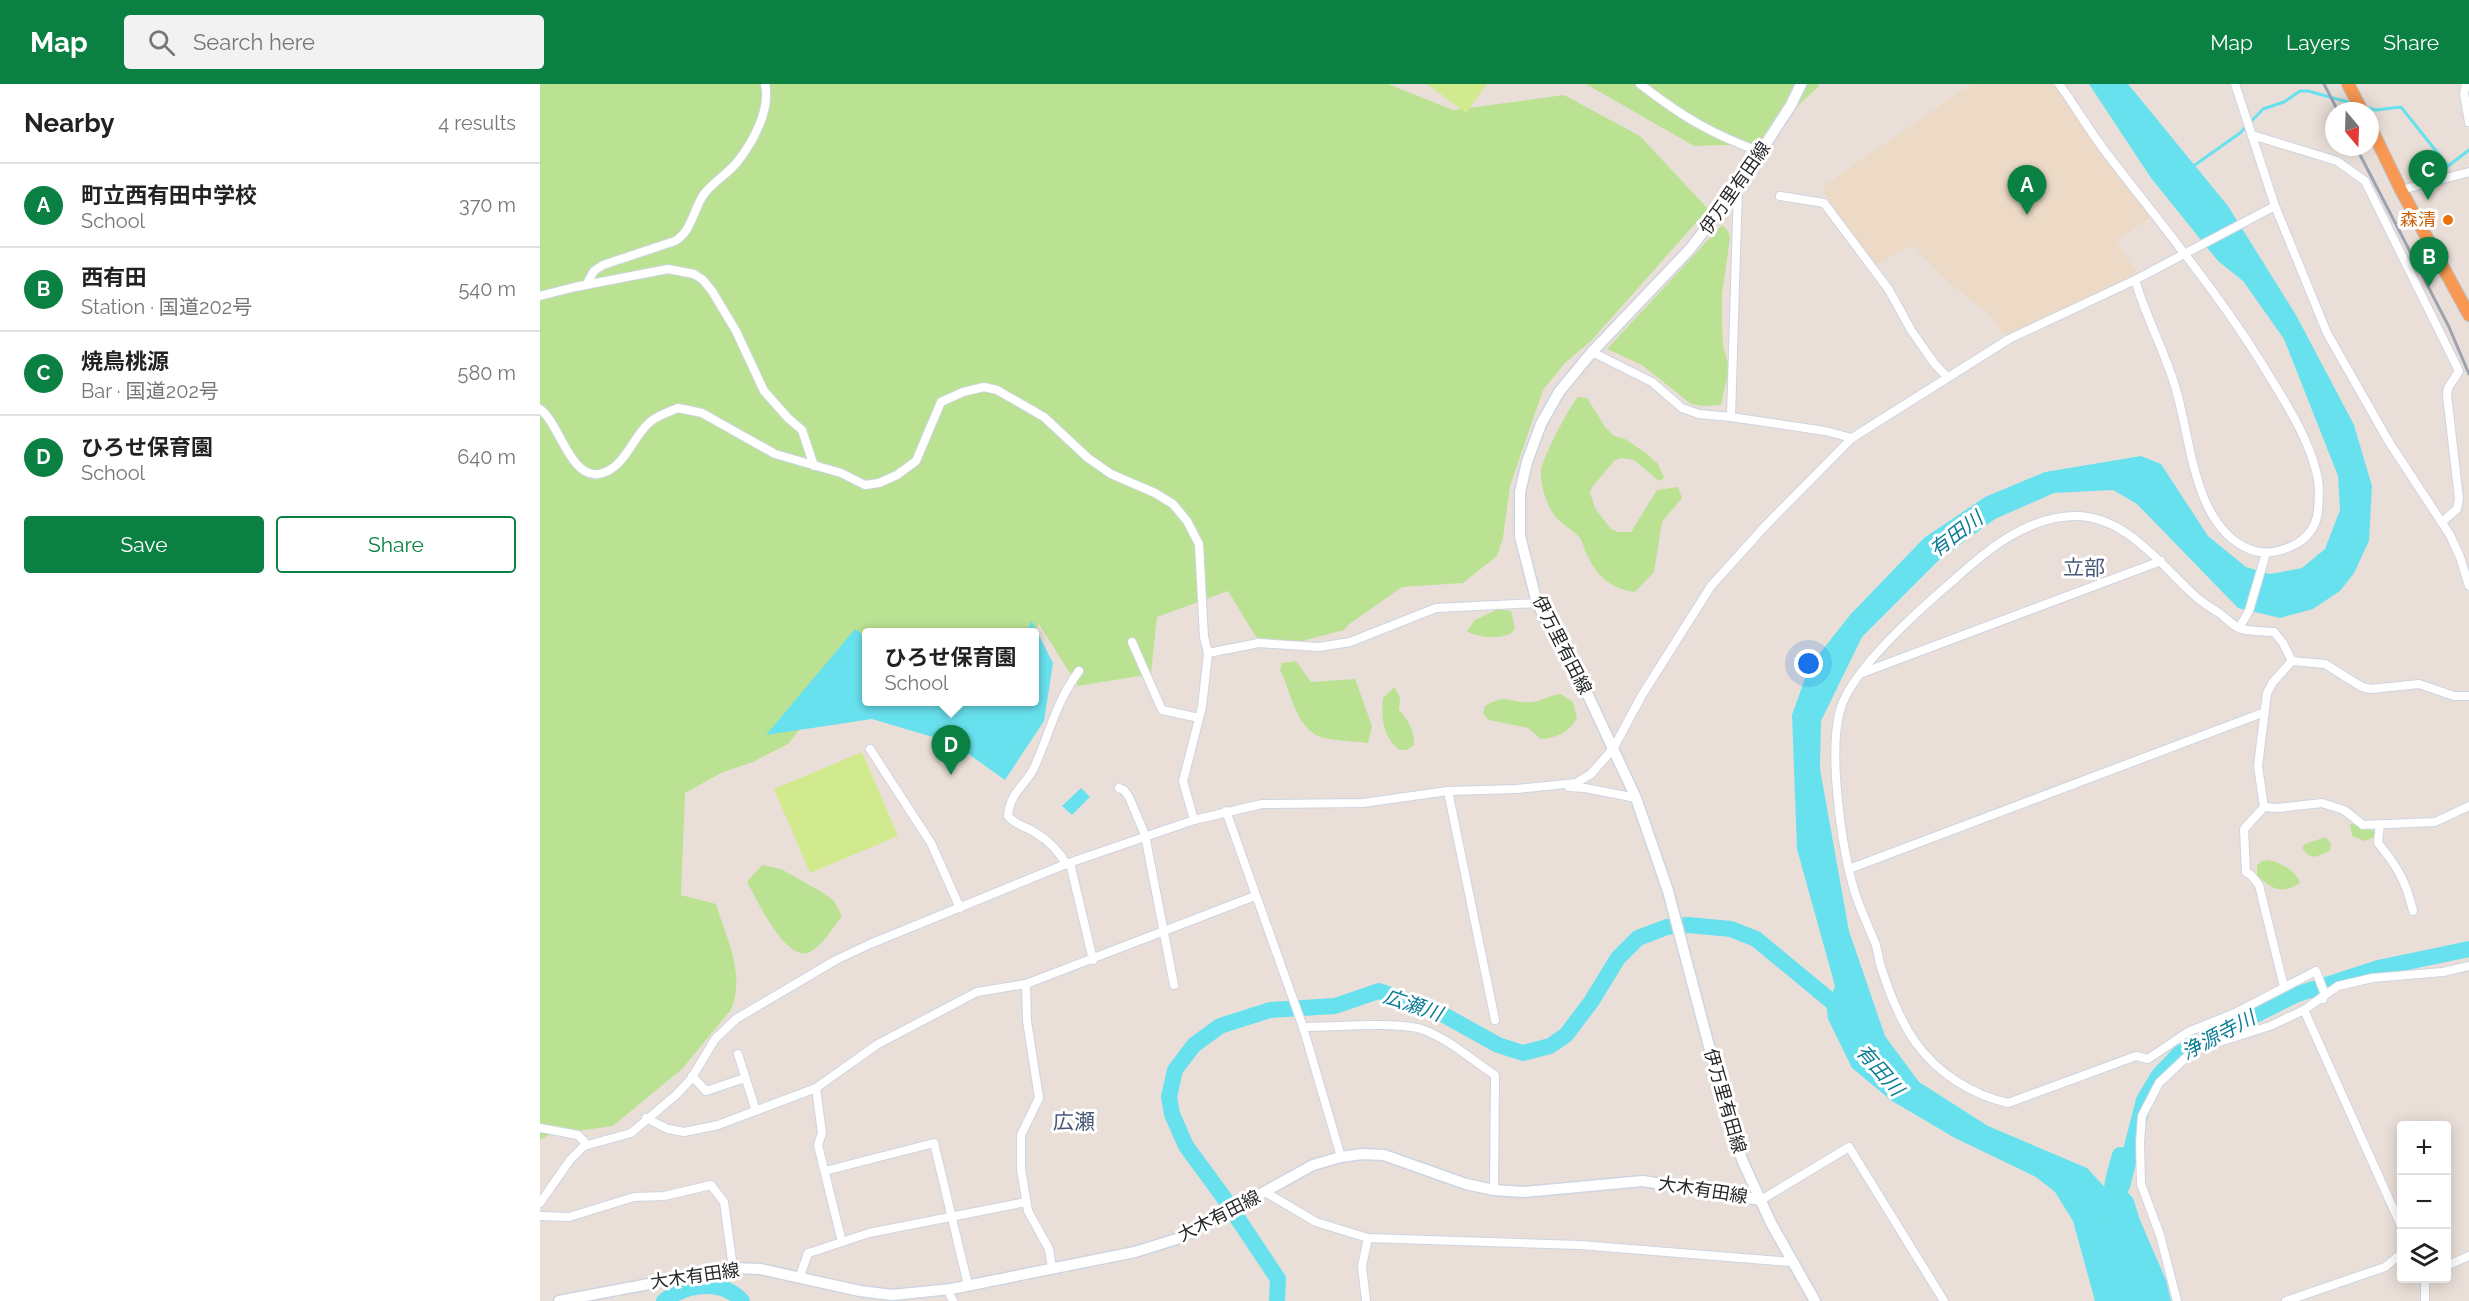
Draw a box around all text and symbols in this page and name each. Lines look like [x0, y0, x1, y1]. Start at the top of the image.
search box [124, 15, 544, 69]
text: Map [30, 26, 88, 59]
icon: search [145, 26, 178, 59]
text: Search here [193, 29, 315, 55]
text: Map [2210, 30, 2253, 55]
text: Layers [2286, 30, 2350, 55]
text: Share [2383, 30, 2439, 55]
north arrow [2325, 102, 2379, 156]
text: Nearby [24, 108, 114, 138]
text: 4 results [438, 111, 516, 135]
street label: 伊万里有田線 [1695, 137, 1774, 238]
pin: C [2408, 150, 2448, 200]
pin: A [2008, 166, 2046, 215]
text: 町立西有田中学校 [81, 182, 257, 208]
text: A [37, 193, 50, 217]
text: 370 m [459, 193, 516, 217]
text: School [81, 209, 145, 233]
place label: 森清 [2400, 209, 2436, 230]
marker: 森清 [2441, 213, 2455, 227]
pin: B [2410, 238, 2448, 287]
text: 西有田 [81, 264, 147, 290]
text: B [37, 277, 50, 301]
text: 540 m [458, 277, 516, 301]
text: Station · 国道202号 [81, 295, 252, 319]
text: 焼鳥桃源 [81, 348, 169, 374]
text: C [37, 361, 50, 385]
text: 580 m [458, 361, 516, 385]
text: Bar · 国道202号 [81, 379, 219, 403]
text: ひろせ保育園 [81, 434, 213, 460]
text: D [36, 445, 51, 469]
text: 640 m [457, 445, 516, 469]
text: School [81, 461, 145, 485]
water label: 有田川 [1925, 505, 1989, 562]
button: Save [24, 516, 264, 573]
button: Share [276, 516, 516, 573]
district label: 立部 [2063, 555, 2105, 580]
street label: 伊万里有田線 [1529, 592, 1596, 698]
popup [862, 628, 1039, 706]
text: ひろせ保育園 [884, 644, 1017, 670]
your location [1794, 649, 1823, 678]
text: School [884, 671, 949, 695]
pin: D [932, 726, 970, 775]
water label: 広瀬川 [1381, 984, 1447, 1027]
water label: 浄源寺川 [2177, 1005, 2261, 1064]
water label: 有田川 [1851, 1039, 1910, 1102]
street label: 伊万里有田線 [1701, 1046, 1750, 1156]
district label: 広瀬 [1053, 1109, 1095, 1134]
map controls [2397, 1121, 2451, 1283]
button: + [2397, 1121, 2451, 1175]
street label: 大木有田線 [1657, 1172, 1749, 1207]
button: − [2397, 1175, 2451, 1229]
street label: 大木有田線 [1174, 1186, 1264, 1245]
button: layers [2397, 1229, 2451, 1283]
street label: 大木有田線 [649, 1259, 741, 1292]

